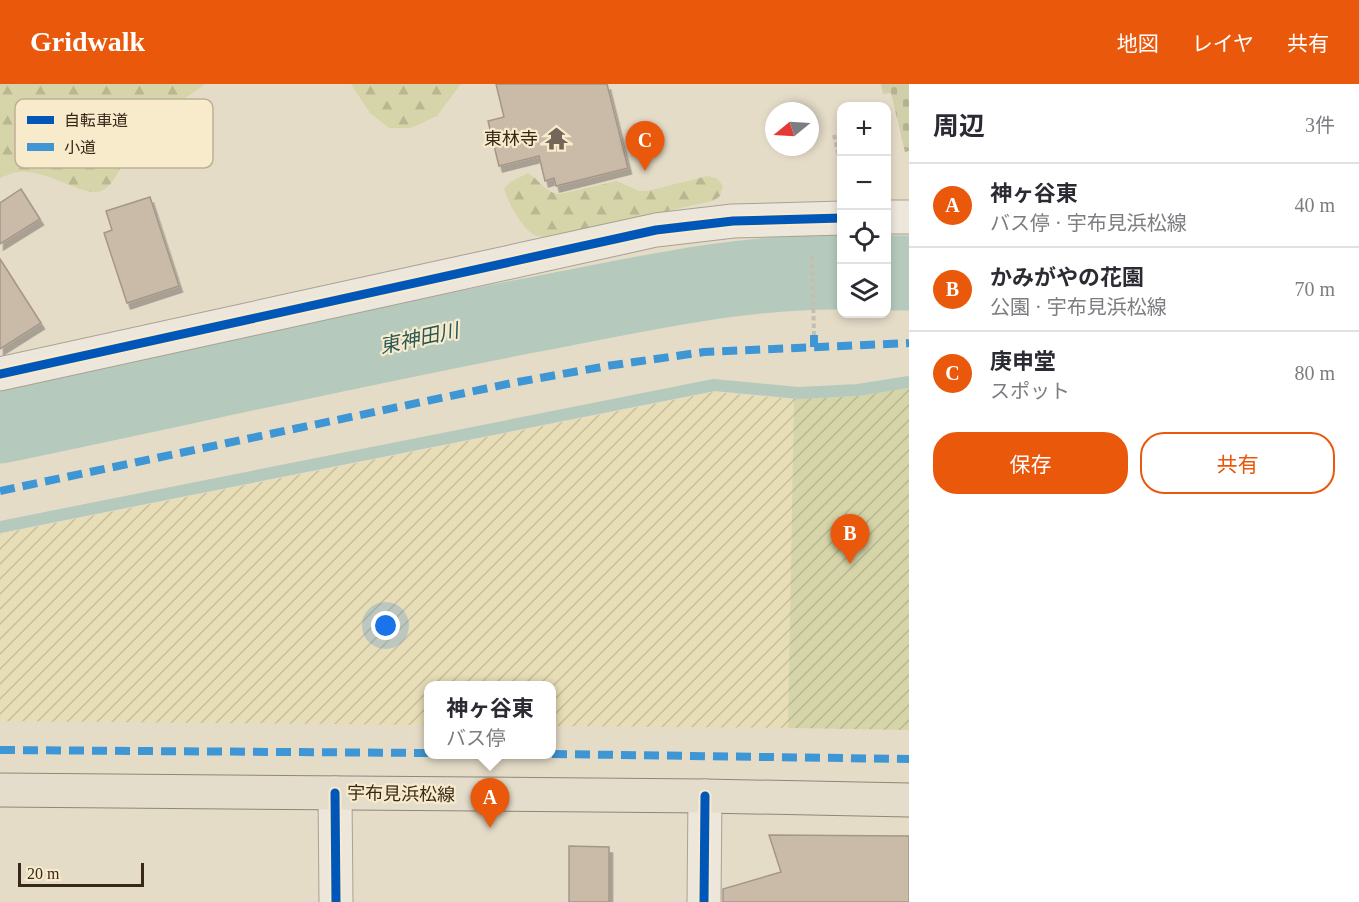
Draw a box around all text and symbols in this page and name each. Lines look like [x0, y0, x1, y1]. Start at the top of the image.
text: Gridwalk [30, 26, 145, 57]
text: 地図 [1117, 32, 1159, 56]
text: レイヤ [1192, 32, 1254, 56]
text: 共有 [1287, 32, 1329, 56]
legend [15, 99, 213, 168]
north arrow [765, 102, 819, 156]
map controls [837, 102, 891, 318]
button: + [837, 102, 891, 156]
text: 自転車道 [64, 112, 128, 129]
text: 周辺 [933, 112, 985, 141]
text: 3件 [1305, 114, 1335, 136]
pin: C [626, 122, 664, 171]
temple icon: 東林寺 [543, 126, 569, 152]
place label: 東林寺 [484, 129, 538, 149]
text: 小道 [64, 139, 96, 156]
button: − [837, 156, 891, 210]
text: 神ヶ谷東 [990, 181, 1078, 206]
text: A [945, 194, 960, 216]
text: 40 m [1294, 194, 1335, 216]
button: locate [837, 210, 891, 264]
text: バス停 · 宇布見浜松線 [990, 212, 1187, 234]
button: layers [837, 264, 891, 318]
text: かみがやの花園 [990, 265, 1144, 290]
text: B [946, 278, 959, 300]
text: 70 m [1294, 278, 1335, 300]
text: 公園 · 宇布見浜松線 [990, 296, 1167, 318]
water label: 東神田川 [378, 319, 462, 357]
text: 庚申堂 [990, 349, 1056, 374]
text: C [945, 362, 960, 384]
text: 80 m [1294, 362, 1335, 384]
text: スポット [990, 380, 1070, 402]
button: 保存 [933, 432, 1128, 494]
button: 共有 [1140, 432, 1335, 494]
pin: B [830, 514, 870, 564]
your location [371, 611, 400, 640]
popup [424, 681, 556, 759]
text: 神ヶ谷東 [446, 696, 534, 721]
text: バス停 [446, 727, 506, 749]
pin: A [470, 778, 510, 828]
street label: 宇布見浜松線 [347, 783, 455, 805]
scale bar [18, 860, 144, 888]
text: 20 m [27, 865, 59, 882]

